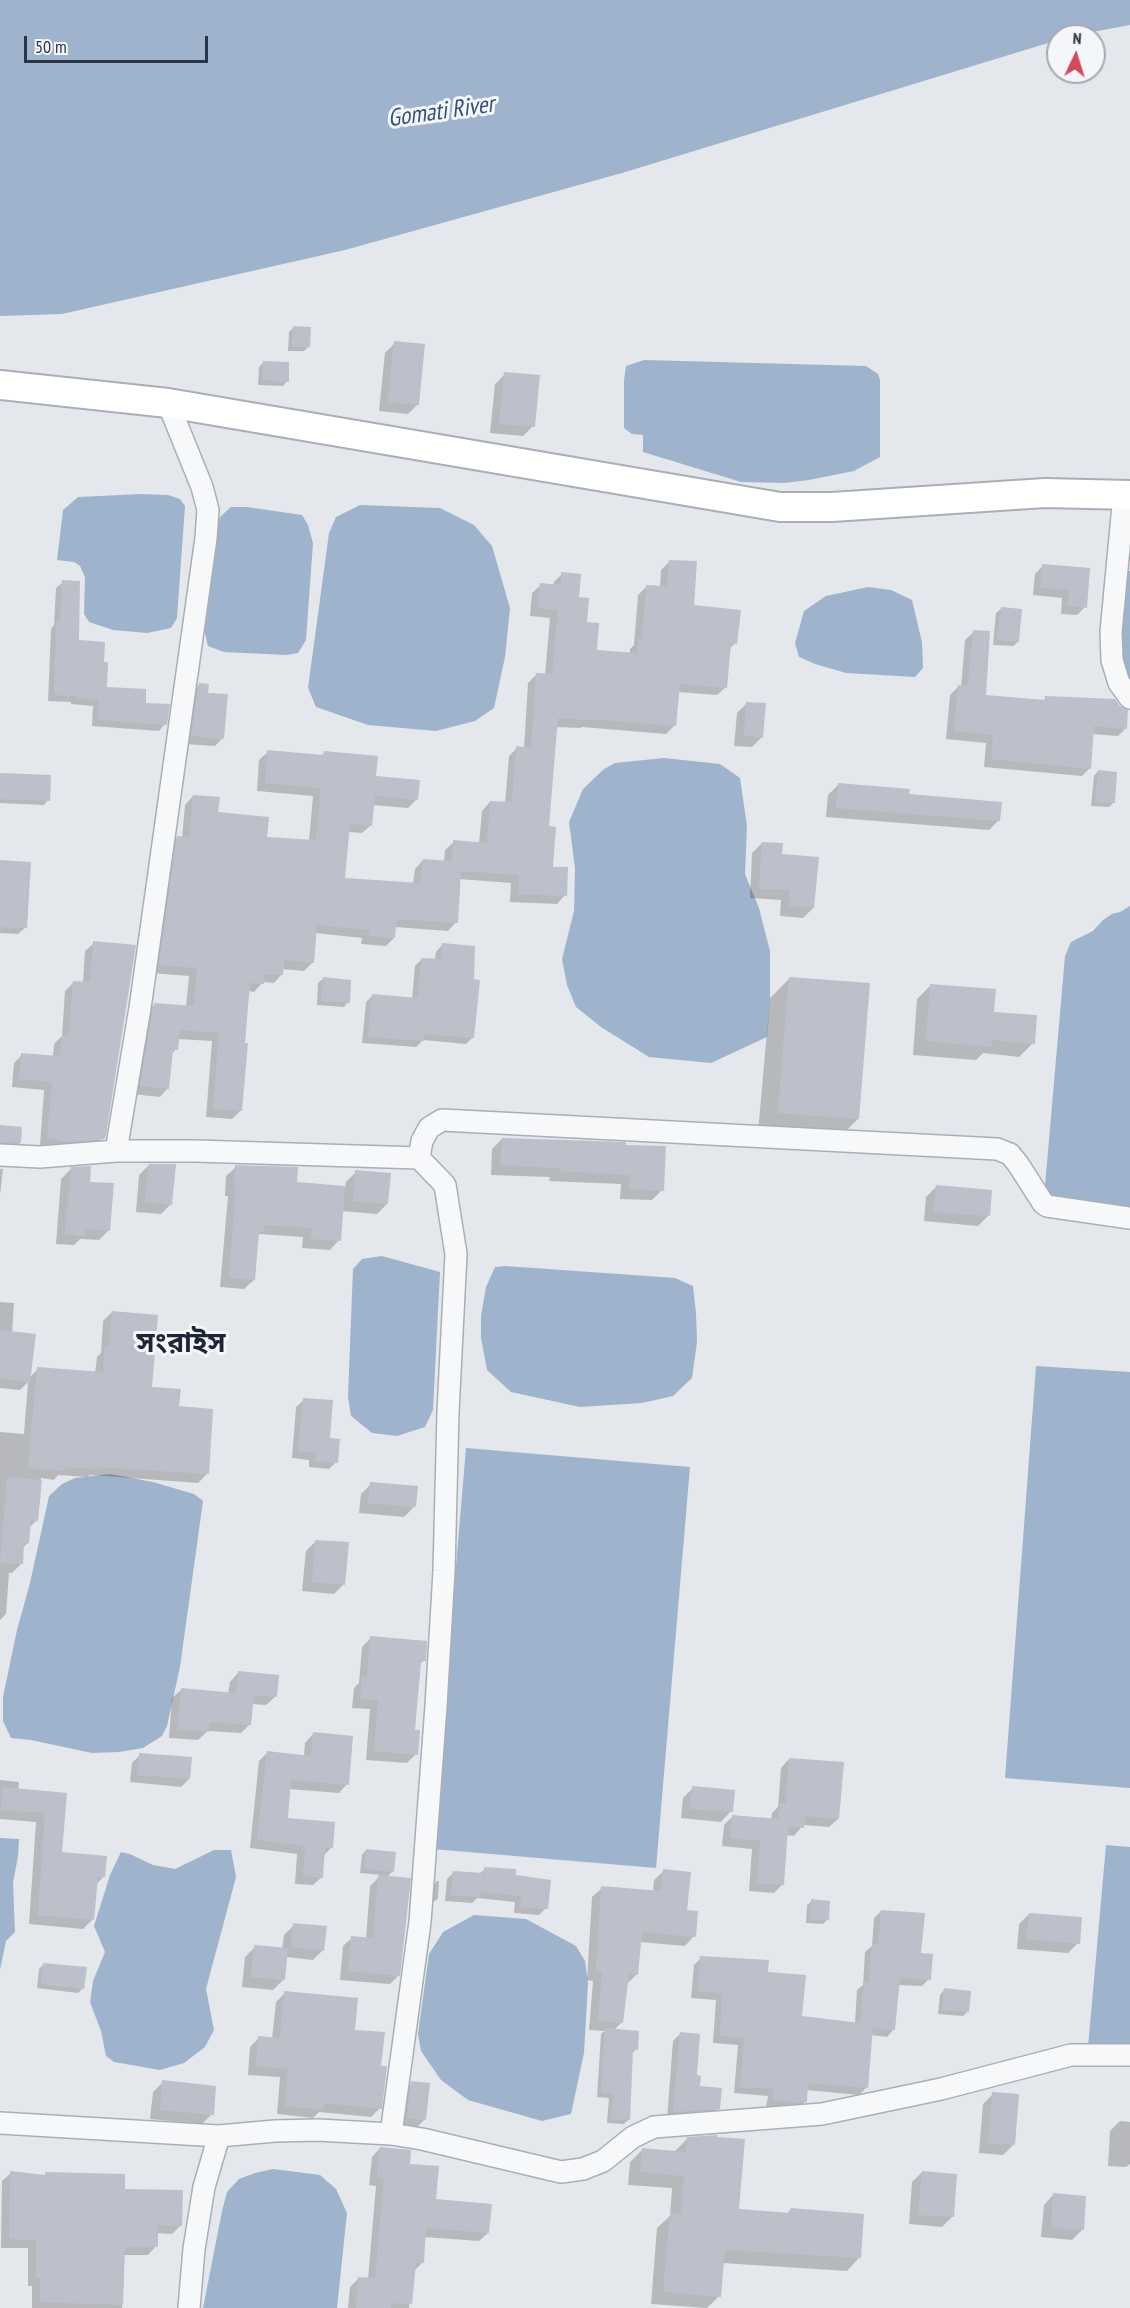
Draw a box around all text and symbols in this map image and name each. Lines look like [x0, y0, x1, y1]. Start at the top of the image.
scale bar [27, 24, 212, 62]
north arrow [1046, 24, 1106, 84]
text: N [1072, 28, 1082, 48]
text: 50 m [35, 35, 67, 58]
water label: Gomati River [386, 90, 496, 134]
district label: সংরাইস [137, 1327, 225, 1361]

